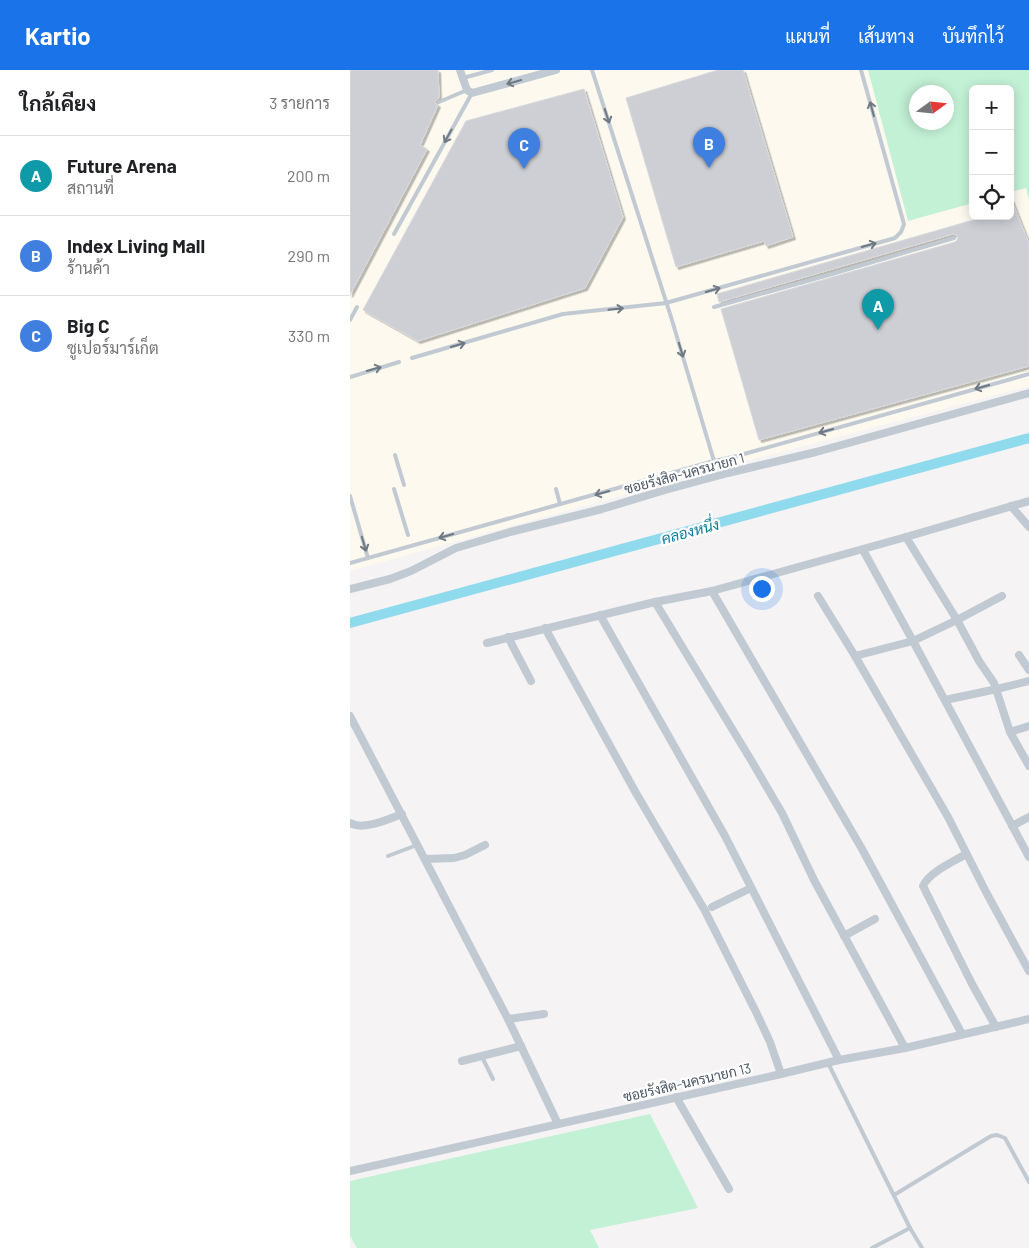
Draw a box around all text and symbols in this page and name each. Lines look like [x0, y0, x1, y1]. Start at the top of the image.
text: Kartio [25, 21, 91, 50]
text: แผนที่ [785, 25, 830, 47]
text: เส้นทาง [858, 25, 914, 47]
text: บันทึกไว้ [942, 25, 1004, 47]
one-way arrow [506, 77, 522, 87]
north arrow [909, 85, 954, 130]
map controls [969, 85, 1014, 220]
button: + [969, 85, 1014, 130]
text: ใกล้เคียง [20, 90, 96, 115]
text: 3 รายการ [269, 93, 330, 112]
one-way arrow [867, 101, 876, 117]
one-way arrow [603, 108, 612, 124]
pin: B [693, 127, 725, 168]
one-way arrow [443, 128, 452, 143]
pin: C [508, 128, 540, 169]
button: − [969, 130, 1014, 175]
text: Future Arena [67, 154, 177, 177]
text: A [31, 166, 41, 185]
text: 200 m [287, 166, 330, 185]
button: locate [969, 175, 1014, 220]
text: สถานที่ [67, 178, 114, 197]
text: Index Living Mall [67, 234, 205, 257]
one-way arrow [861, 240, 877, 249]
text: B [31, 246, 41, 265]
text: 290 m [288, 246, 330, 265]
text: ร้านค้า [67, 258, 110, 277]
one-way arrow [705, 284, 721, 294]
pin: A [862, 289, 894, 330]
one-way arrow [608, 304, 624, 313]
text: Big C [67, 314, 110, 337]
text: C [31, 326, 41, 345]
text: 330 m [288, 326, 330, 345]
text: ซูเปอร์มาร์เก็ต [67, 338, 159, 357]
one-way arrow [450, 339, 466, 349]
one-way arrow [676, 341, 686, 357]
one-way arrow [366, 364, 382, 374]
one-way arrow [974, 383, 990, 393]
one-way arrow [818, 427, 834, 437]
street label: ซอยรังสิต-นครนายก 1 [622, 449, 746, 497]
one-way arrow [594, 488, 610, 498]
water label: คลองหนึ่ง [658, 510, 721, 547]
one-way arrow [438, 532, 454, 542]
one-way arrow [360, 535, 370, 551]
your location [749, 576, 775, 602]
street label: ซอยรังสิต-นครนายก 13 [621, 1059, 753, 1105]

